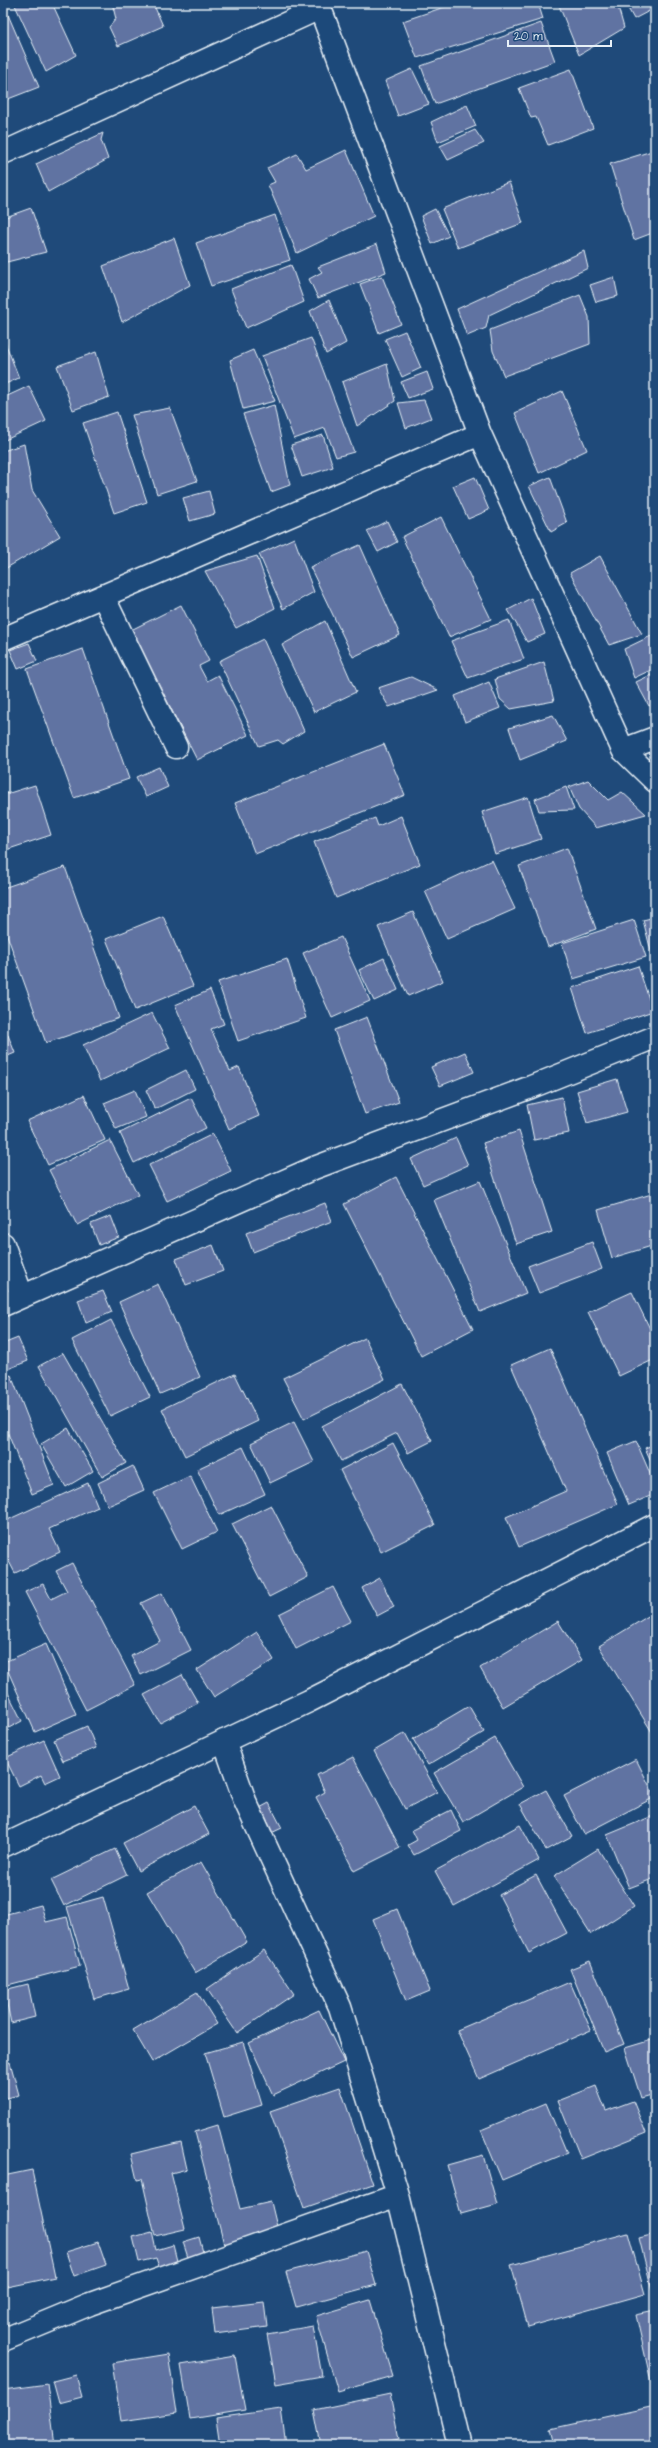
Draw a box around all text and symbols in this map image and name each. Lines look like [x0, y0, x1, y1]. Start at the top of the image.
scale bar [508, 22, 611, 48]
text: 20 m [514, 28, 543, 45]

